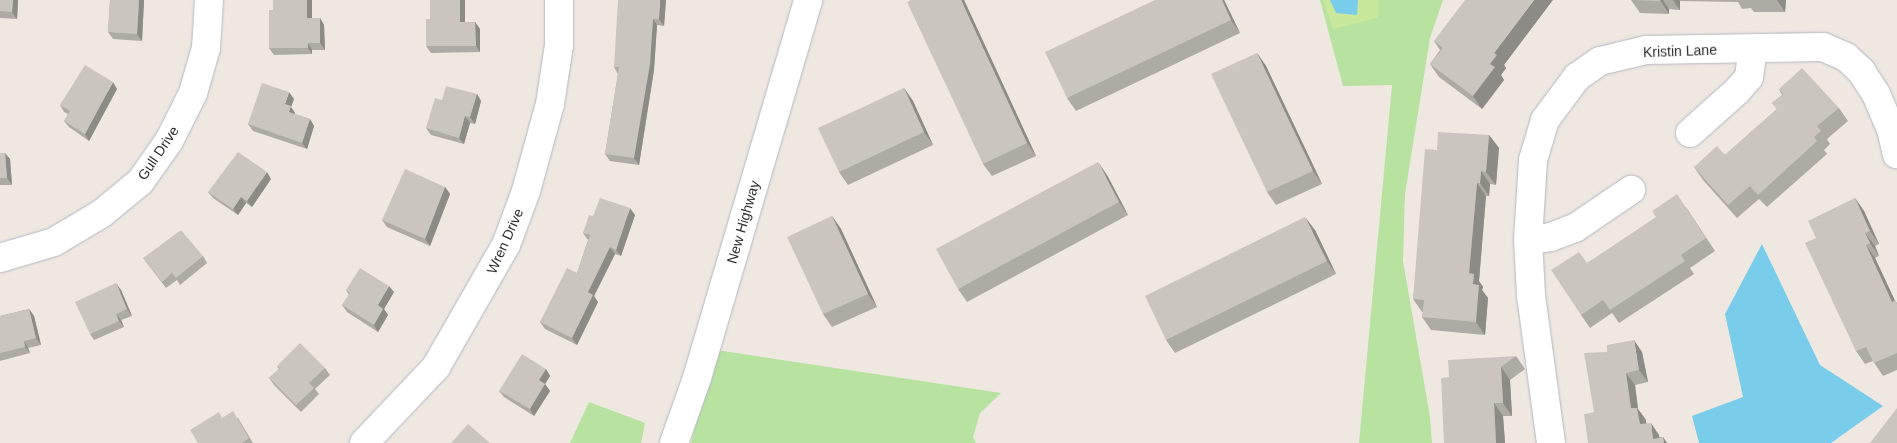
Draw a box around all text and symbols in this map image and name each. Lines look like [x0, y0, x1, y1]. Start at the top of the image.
street label: Kristin Lane [1643, 41, 1717, 61]
street label: Gull Drive [134, 123, 182, 183]
street label: New Highway [723, 179, 763, 265]
street label: Wren Drive [483, 206, 527, 276]

